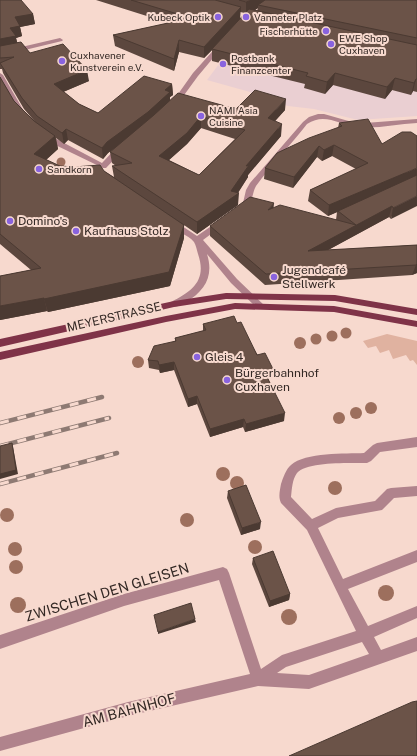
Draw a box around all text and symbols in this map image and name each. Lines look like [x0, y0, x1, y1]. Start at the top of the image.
place label: Kubeck Optik [148, 11, 210, 23]
place label: Vanneter Platz [254, 11, 322, 23]
marker: Kubeck Optik [213, 12, 223, 22]
marker: Vanneter Platz [241, 12, 251, 22]
place label: Fischerhütte [259, 25, 318, 37]
marker: Fischerhütte [321, 26, 331, 36]
place label: EWE Shop Cuxhaven [339, 32, 388, 56]
marker: EWE Shop Cuxhaven [326, 39, 336, 49]
place label: Cuxhavener Kunstverein e.V. [70, 49, 144, 73]
place label: Postbank Finanzcenter [231, 52, 291, 76]
marker: Cuxhavener Kunstverein e.V. [57, 56, 67, 66]
marker: Postbank Finanzcenter [218, 59, 228, 69]
place label: NAMI Asia Cuisine [209, 104, 258, 128]
marker: NAMI Asia Cuisine [196, 111, 206, 121]
place label: Sandkorn [47, 163, 92, 175]
marker: Sandkorn [34, 164, 44, 174]
place label: Domino's [18, 214, 68, 228]
marker: Domino's [5, 216, 15, 226]
place label: Kaufhaus Stolz [84, 224, 169, 238]
marker: Kaufhaus Stolz [71, 226, 81, 236]
place label: Jugendcafé Stellwerk [282, 263, 346, 291]
marker: Jugendcafé Stellwerk [269, 272, 279, 282]
street label: MEYERSTRASSE [66, 299, 162, 335]
place label: Gleis 4 [205, 350, 244, 364]
marker: Gleis 4 [192, 352, 202, 362]
place label: Bürgerbahnhof Cuxhaven [235, 366, 319, 394]
marker: Bürgerbahnhof Cuxhaven [222, 375, 232, 385]
street label: ZWISCHEN DEN GLEISEN [23, 559, 191, 625]
street label: AM BAHNHOF [81, 690, 177, 730]

